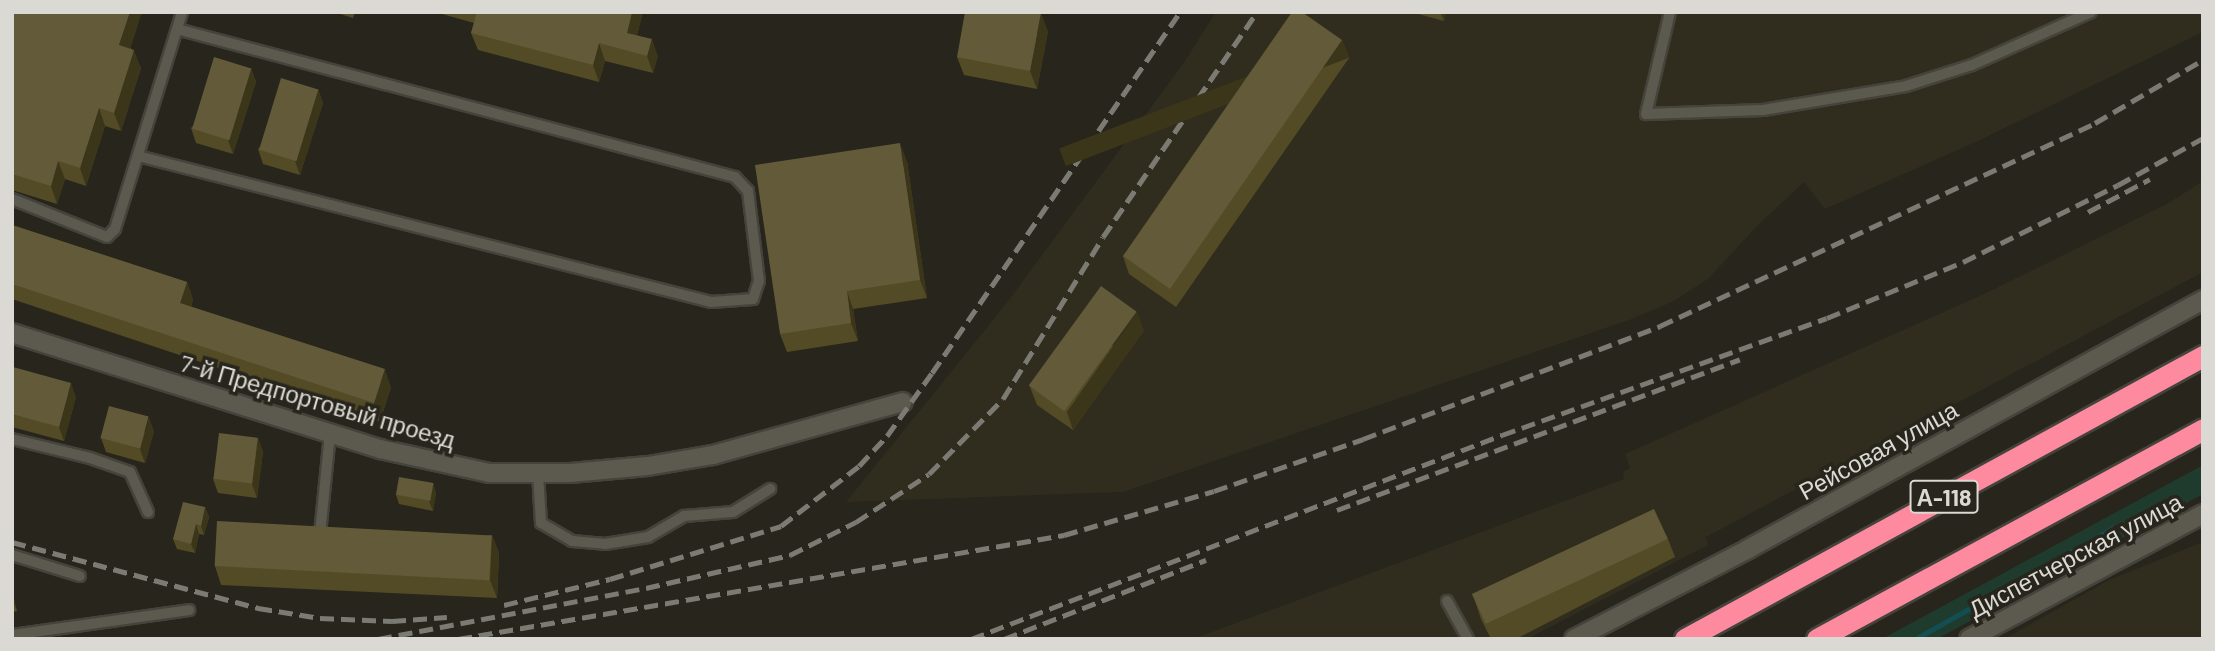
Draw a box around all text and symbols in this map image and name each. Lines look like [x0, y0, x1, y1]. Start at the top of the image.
street label: 7-й Предпортовый проезд [177, 348, 459, 454]
street label: Рейсовая улица [1794, 395, 1962, 505]
road number: А-118 [1909, 477, 1979, 516]
street label: Диспетчерская улица [1963, 487, 2187, 623]

